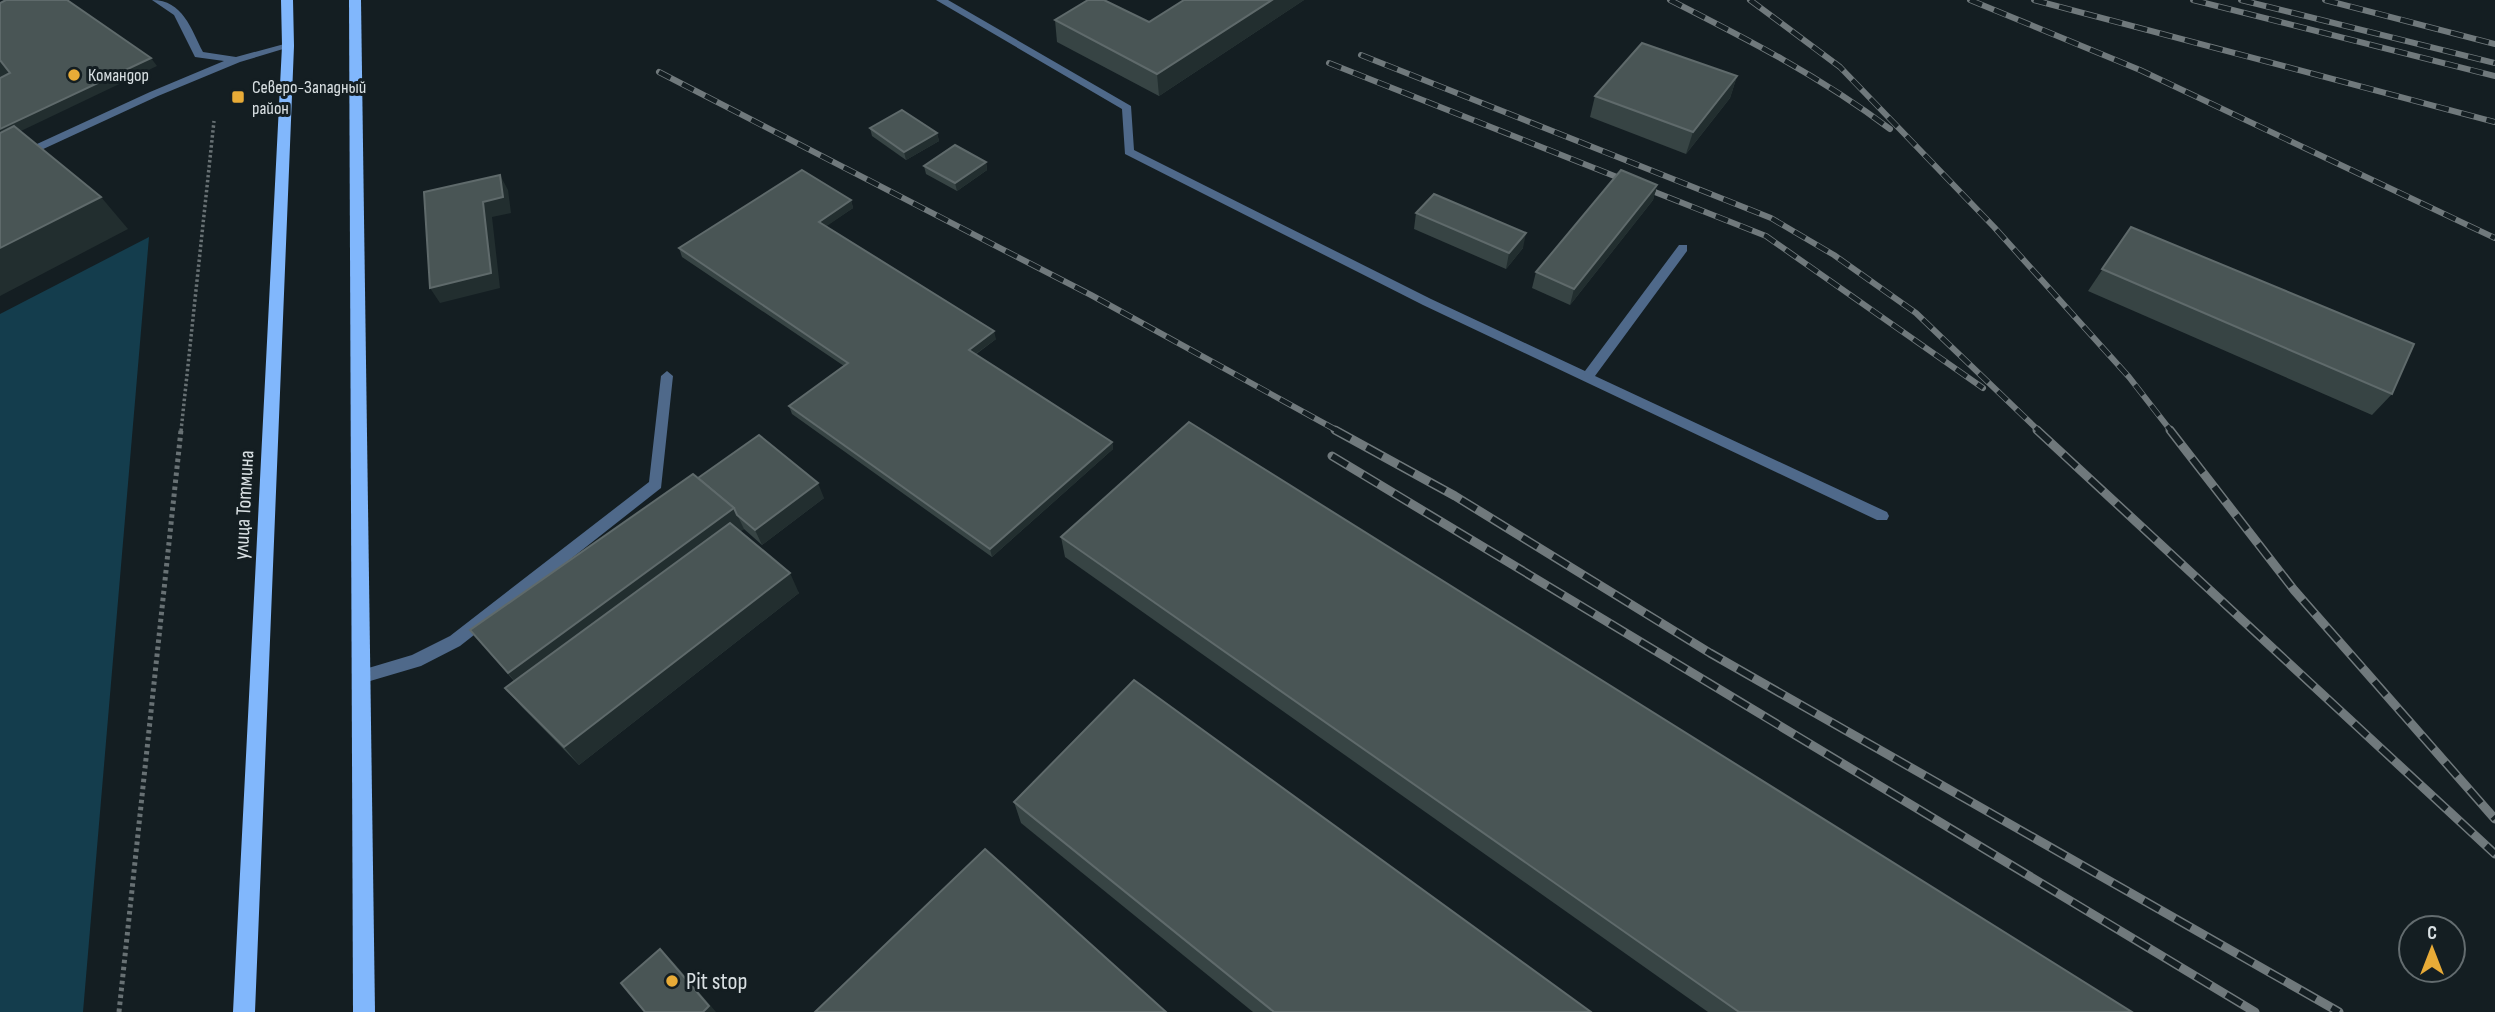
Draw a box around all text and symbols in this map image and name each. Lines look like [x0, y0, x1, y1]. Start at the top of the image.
place label: Командор [88, 65, 149, 86]
marker: Командор [66, 67, 82, 83]
place label: Северо-Западный район [252, 77, 366, 119]
marker: Северо-Западный район [230, 89, 246, 105]
street label: улица Тотмина [229, 450, 259, 560]
north arrow [2397, 914, 2467, 984]
text: С [2427, 922, 2437, 945]
place label: Pit stop [686, 967, 747, 996]
marker: Pit stop [664, 973, 680, 989]

